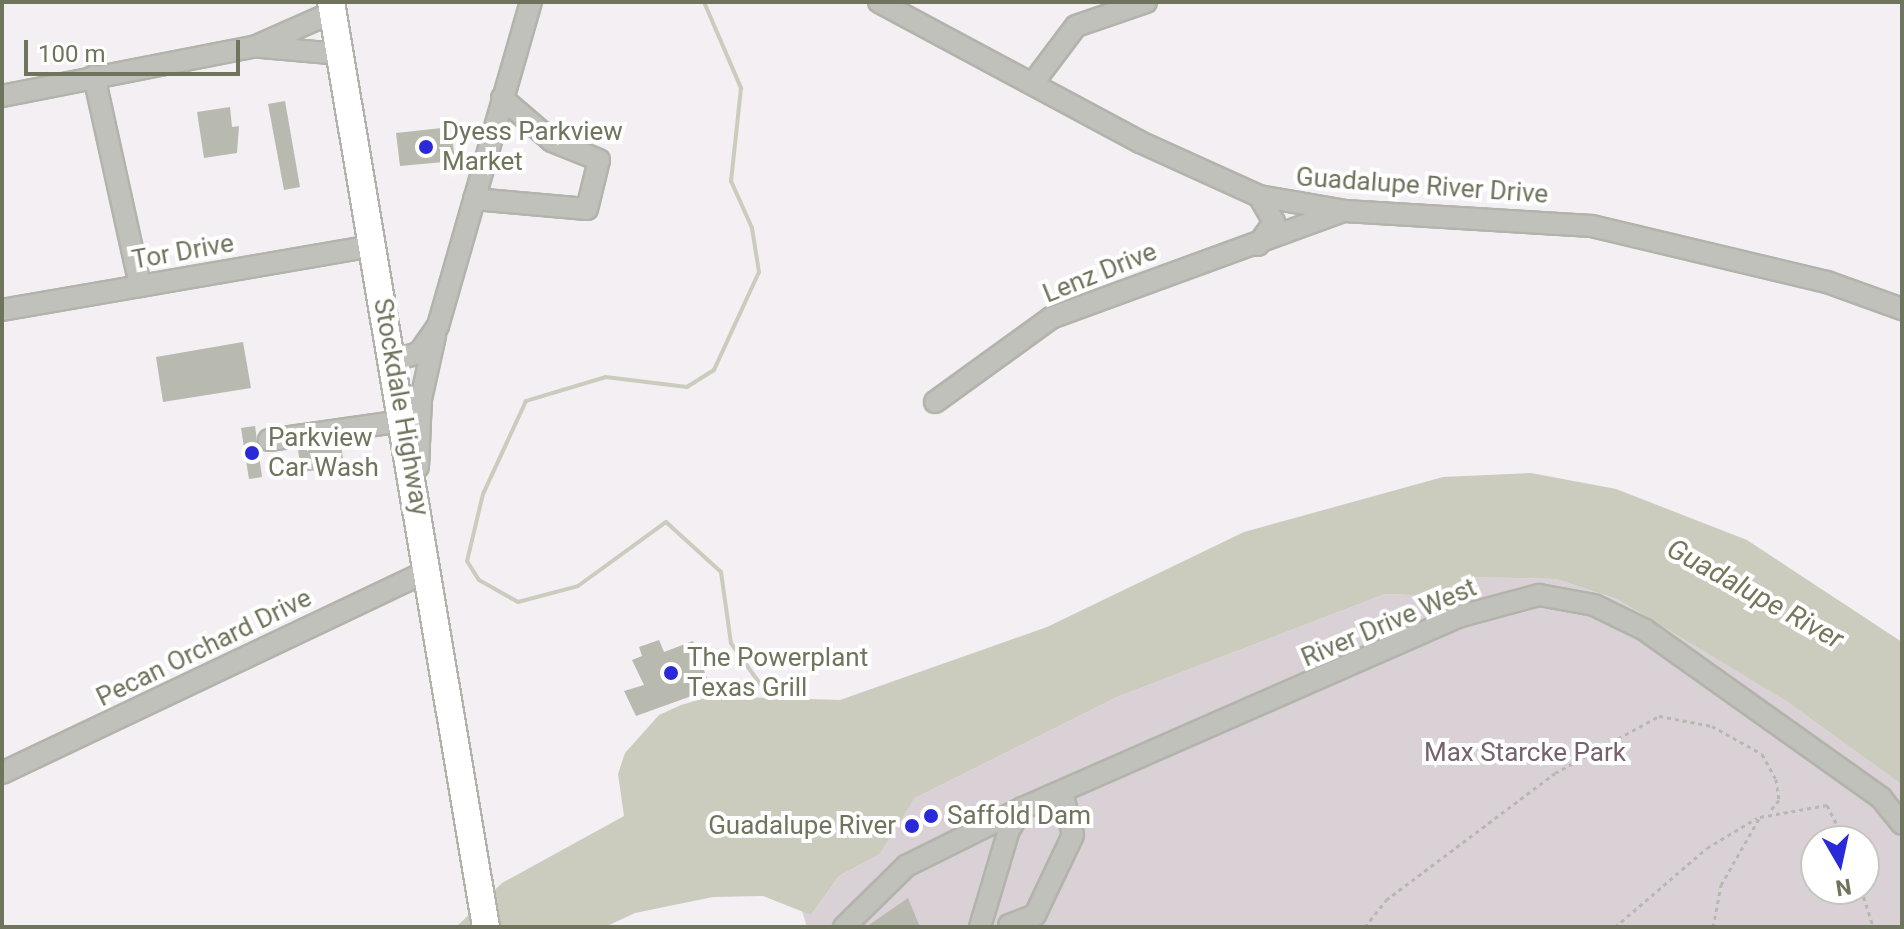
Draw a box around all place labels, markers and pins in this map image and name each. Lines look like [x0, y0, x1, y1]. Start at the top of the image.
place label: Dyess Parkview Market [442, 116, 623, 178]
marker: Dyess Parkview Market [417, 138, 435, 156]
place label: Parkview Car Wash [268, 422, 379, 484]
marker: Parkview Car Wash [243, 444, 261, 462]
place label: The Powerplant Texas Grill [687, 642, 868, 704]
marker: The Powerplant Texas Grill [662, 664, 680, 682]
place label: Saffold Dam [947, 800, 1091, 832]
marker: Saffold Dam [922, 807, 940, 825]
place label: Guadalupe River [708, 810, 896, 842]
marker: Guadalupe River [903, 817, 921, 835]

